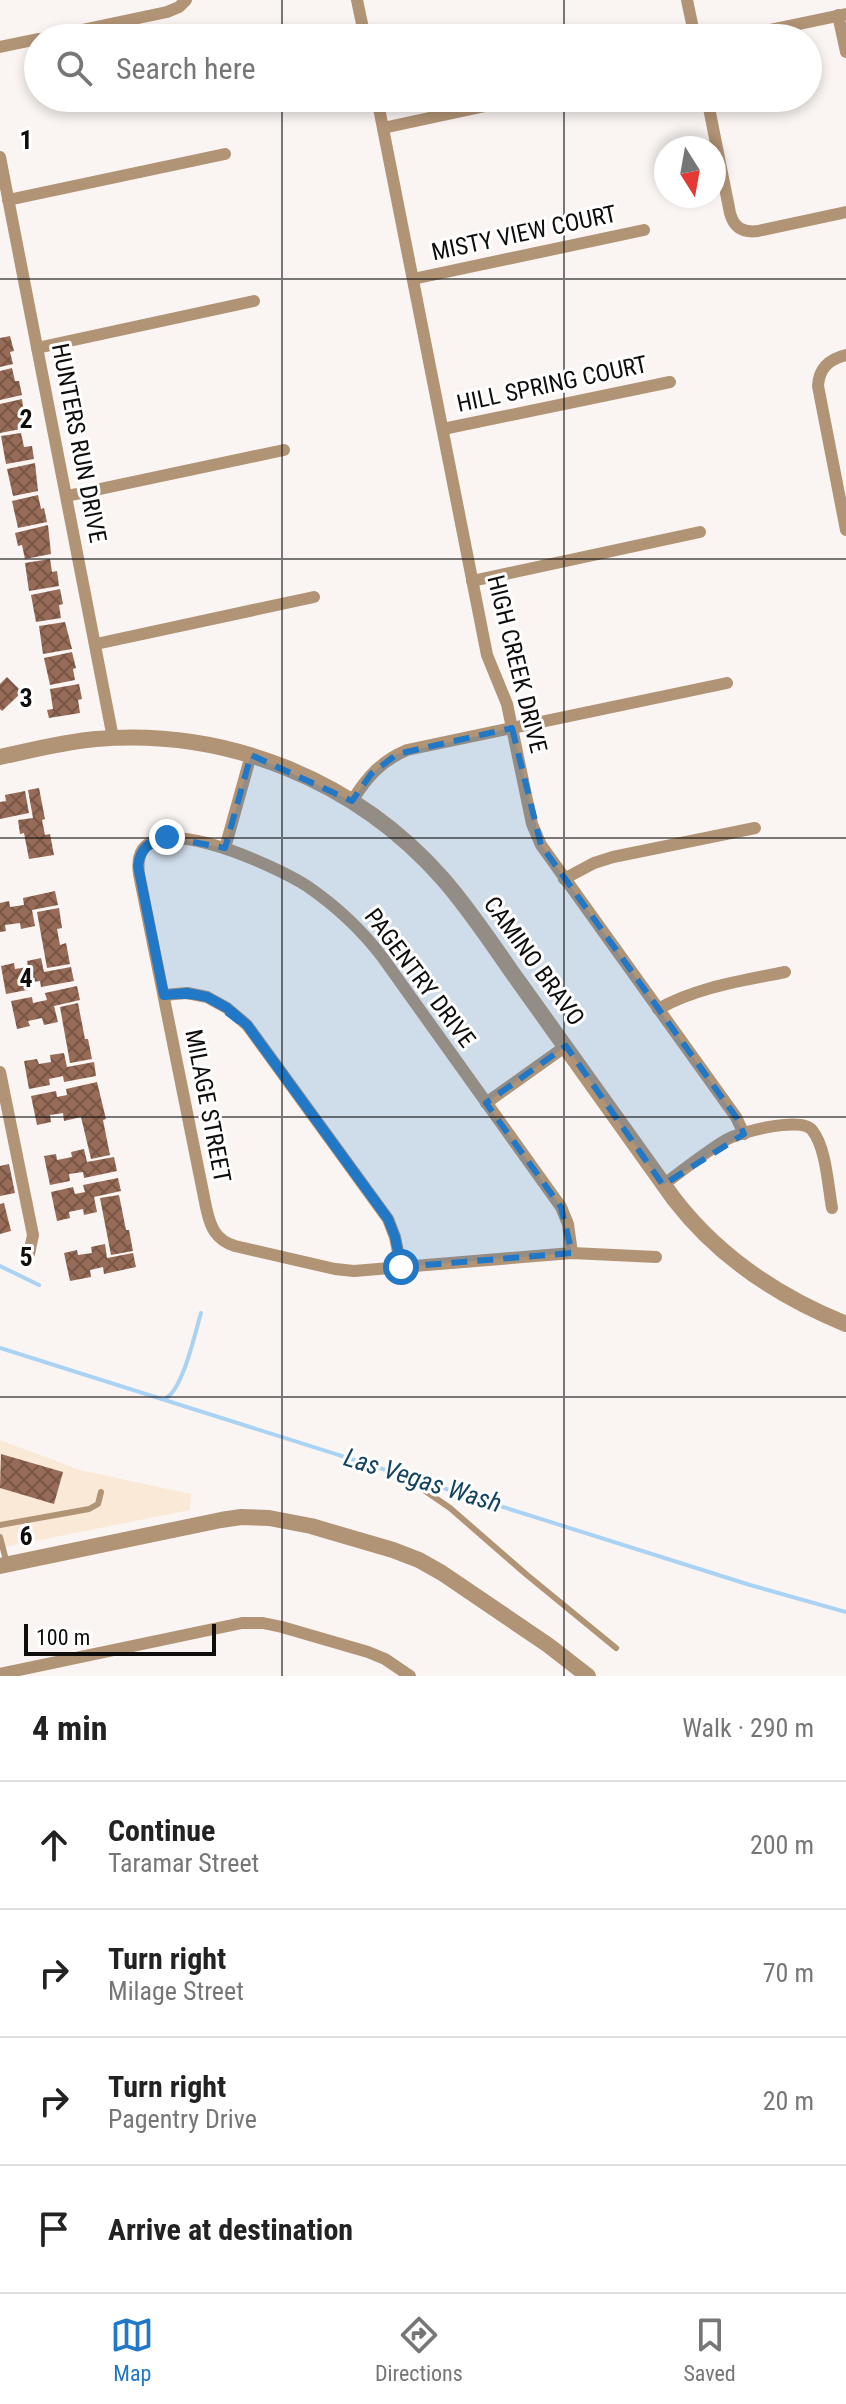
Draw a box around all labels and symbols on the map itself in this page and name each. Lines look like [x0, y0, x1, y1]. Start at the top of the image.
text: 1 [19, 125, 33, 155]
north arrow [654, 136, 726, 208]
street label: MISTY VIEW COURT [429, 200, 619, 266]
street label: HUNTERS RUN DRIVE [46, 341, 112, 545]
street label: HILL SPRING COURT [454, 350, 650, 418]
text: 2 [19, 404, 33, 434]
street label: HIGH CREEK DRIVE [481, 572, 553, 756]
text: 3 [19, 683, 33, 713]
route end [149, 819, 185, 855]
street label: CAMINO BRAVO [478, 891, 590, 1031]
street label: PAGENTRY DRIVE [359, 903, 481, 1053]
text: 4 [19, 963, 33, 993]
street label: MILAGE STREET [179, 1027, 237, 1185]
text: 5 [19, 1242, 33, 1272]
route start [383, 1249, 419, 1285]
water label: Las Vegas Wash [340, 1442, 506, 1518]
text: 6 [19, 1521, 33, 1551]
scale bar [24, 1620, 216, 1656]

